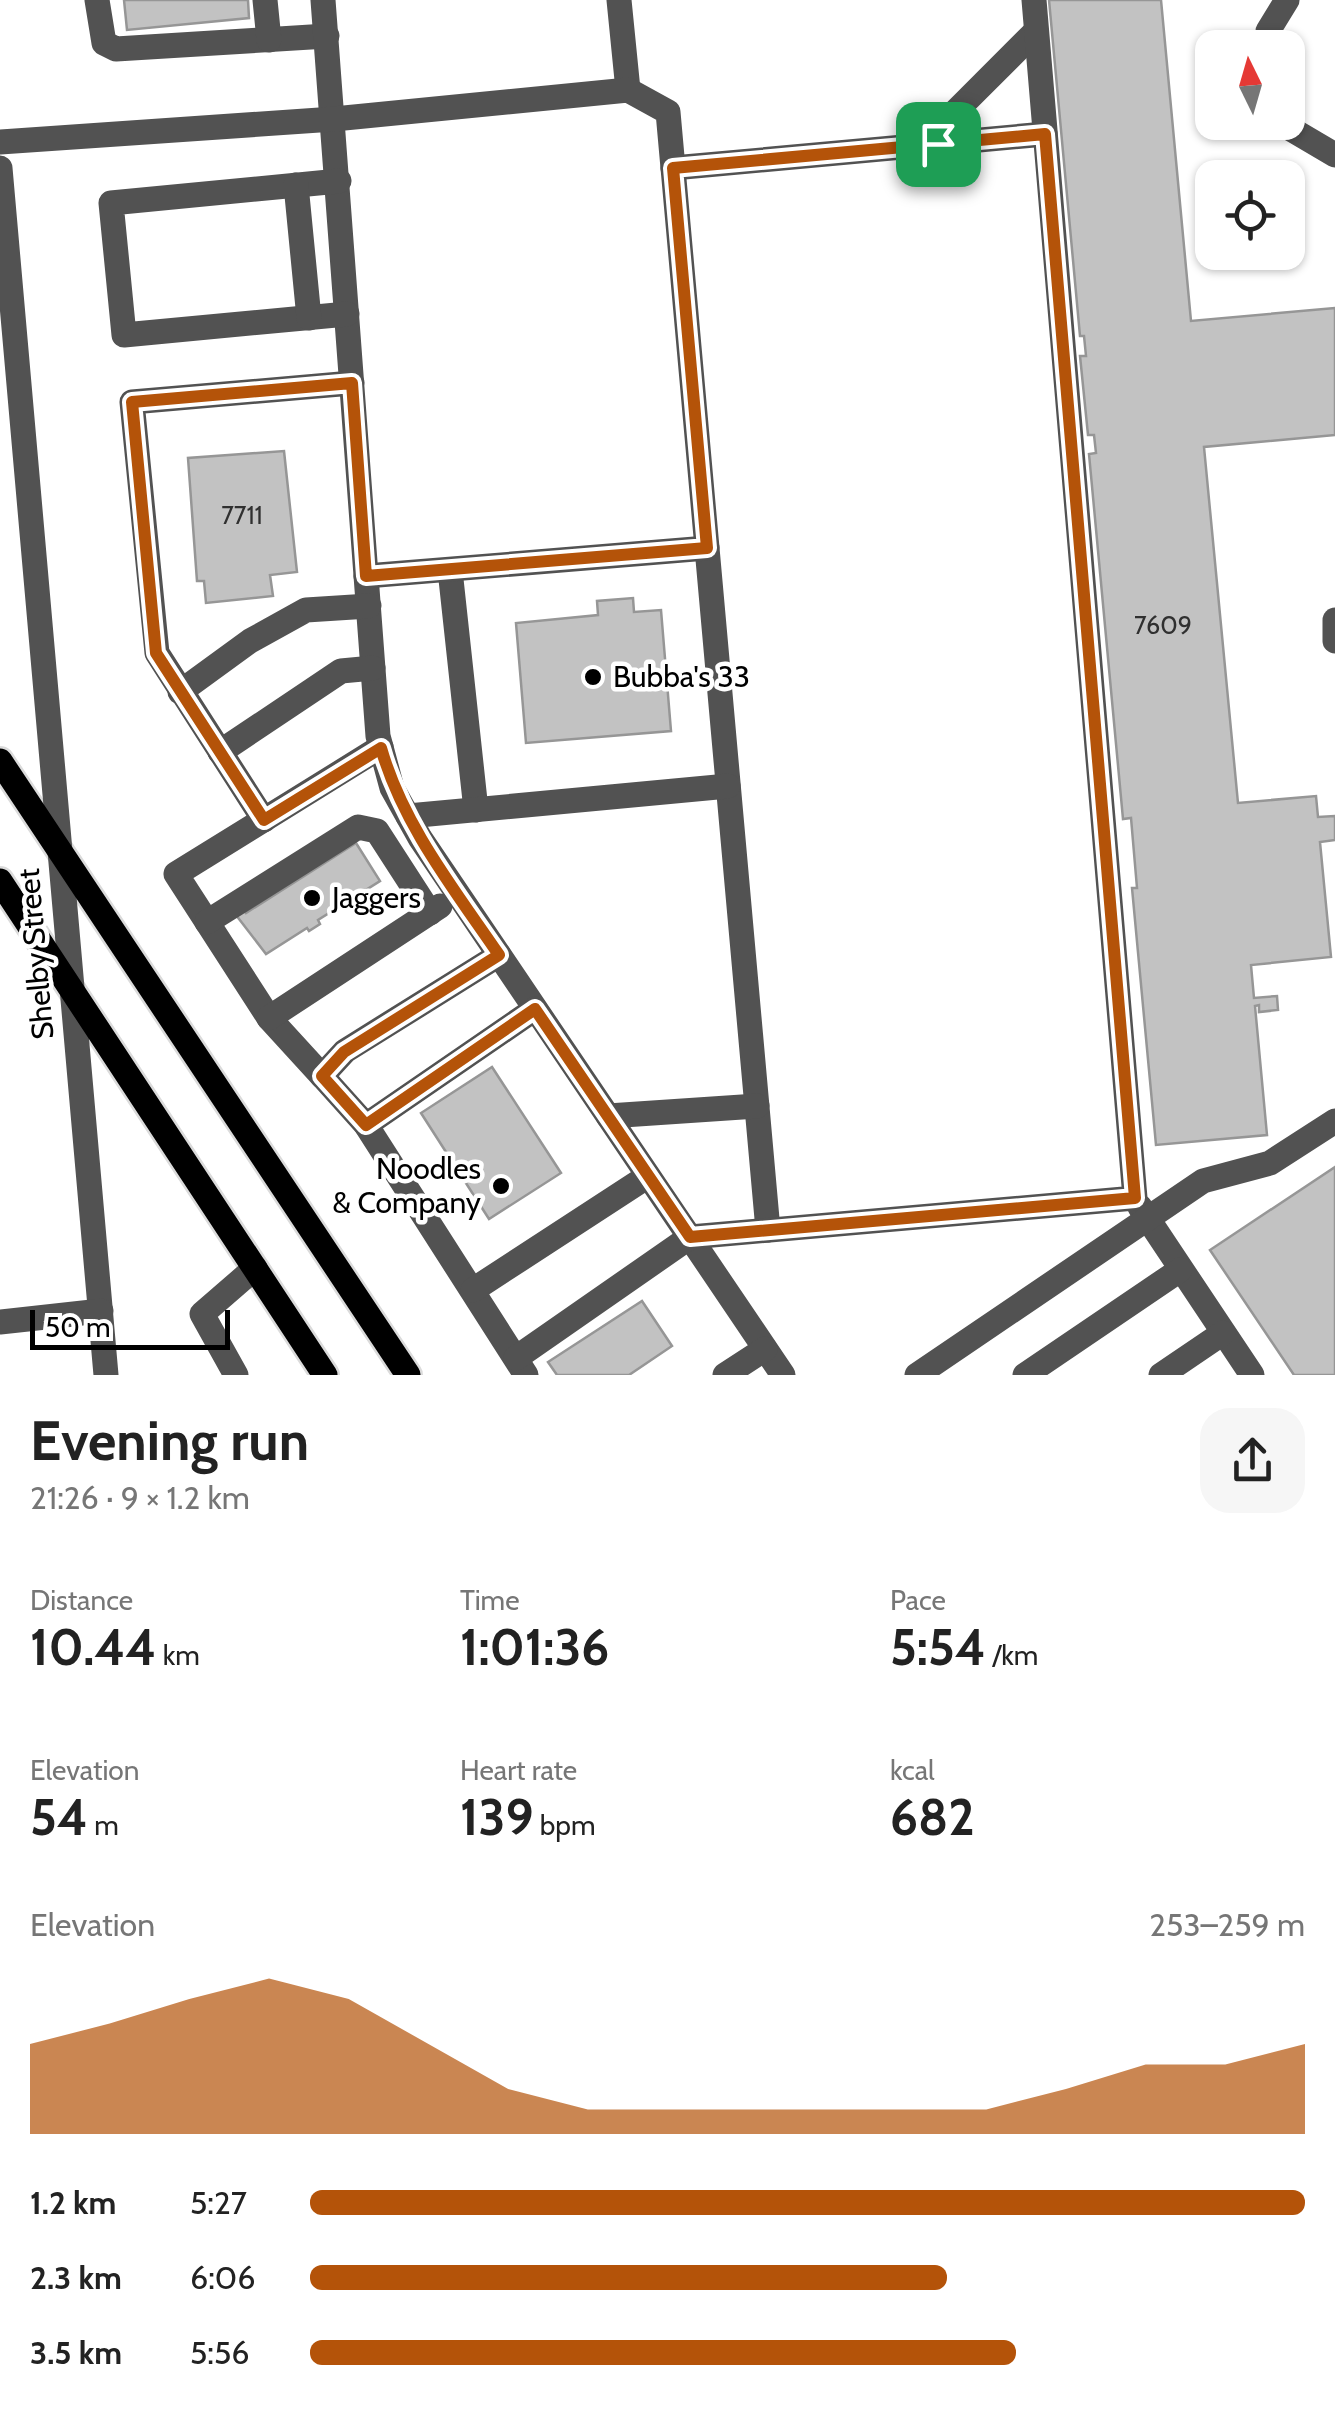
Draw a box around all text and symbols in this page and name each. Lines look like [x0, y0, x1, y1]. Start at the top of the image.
north arrow [1195, 30, 1305, 140]
map controls [1195, 30, 1305, 270]
pin [896, 102, 981, 187]
icon: arrive [911, 117, 966, 172]
button: locate [1195, 160, 1305, 270]
house number: 7711 [221, 500, 263, 530]
house number: 7609 [1134, 610, 1192, 640]
place label: Bubba's 33 [613, 658, 750, 695]
marker: Bubba's 33 [582, 666, 604, 688]
street label: Shelby Street [10, 867, 61, 1041]
place label: Jaggers [331, 879, 421, 916]
marker: Jaggers [301, 887, 323, 909]
place label: Noodles & Company [332, 1150, 481, 1221]
marker: Noodles & Company [490, 1175, 512, 1197]
scale bar [30, 1305, 230, 1350]
text: 50 m [45, 1310, 111, 1344]
text: Evening run [30, 1407, 309, 1474]
button: share [1200, 1408, 1305, 1513]
text: 21:26 · 9 × 1.2 km [30, 1478, 250, 1517]
text: Distance [30, 1583, 133, 1617]
text: Time [460, 1583, 520, 1617]
text: Pace [890, 1583, 946, 1617]
text: 10.44 [30, 1617, 156, 1678]
text: 1:01:36 [460, 1617, 609, 1678]
text: 5:54 [890, 1617, 986, 1678]
text: km [156, 1638, 200, 1672]
text: /km [986, 1638, 1038, 1672]
text: Elevation [30, 1753, 139, 1787]
text: Heart rate [460, 1753, 577, 1787]
text: kcal [890, 1753, 935, 1787]
text: 54 [30, 1787, 88, 1848]
text: 139 [460, 1787, 534, 1848]
text: 682 [890, 1787, 975, 1848]
text: m [88, 1808, 119, 1842]
text: bpm [534, 1808, 596, 1842]
text: Elevation [30, 1905, 155, 1944]
text: 253–259 m [1149, 1905, 1305, 1944]
text: 1.2 km [30, 2183, 116, 2222]
text: 5:27 [190, 2183, 247, 2222]
text: 2.3 km [30, 2258, 122, 2297]
text: 6:06 [190, 2258, 255, 2297]
text: 3.5 km [30, 2333, 122, 2372]
text: 5:56 [190, 2333, 249, 2372]

